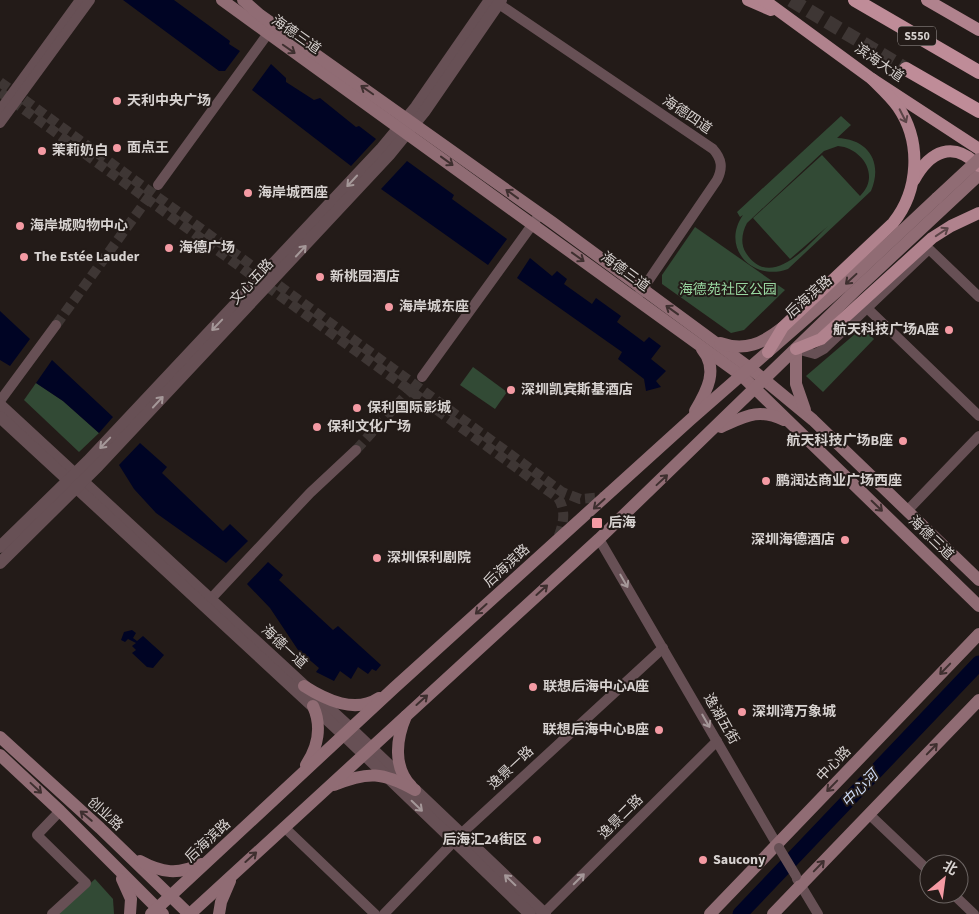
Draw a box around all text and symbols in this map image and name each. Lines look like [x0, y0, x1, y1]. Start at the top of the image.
street label: 海德三道 [267, 11, 325, 59]
road number: S550 [898, 27, 936, 46]
street label: 滨海大道 [850, 39, 908, 87]
one-way arrow [282, 44, 296, 54]
one-way arrow [360, 85, 374, 95]
place label: 天利中央广场 [127, 91, 211, 111]
street label: 海德四道 [658, 91, 716, 139]
marker: 天利中央广场 [111, 95, 123, 107]
one-way arrow [898, 109, 908, 124]
place label: 面点王 [127, 138, 169, 158]
place label: 茉莉奶白 [52, 141, 108, 161]
marker: 面点王 [111, 142, 123, 154]
marker: 茉莉奶白 [36, 145, 48, 157]
one-way arrow [440, 156, 454, 166]
one-way arrow [346, 175, 358, 188]
place label: 海岸城西座 [258, 183, 328, 203]
marker: 海岸城西座 [242, 187, 254, 199]
one-way arrow [505, 189, 519, 199]
place label: 海岸城购物中心 [30, 216, 128, 236]
marker: 海岸城购物中心 [14, 220, 26, 232]
one-way arrow [935, 226, 949, 236]
place label: 海德广场 [179, 238, 235, 258]
marker: 海德广场 [163, 242, 175, 254]
one-way arrow [295, 245, 307, 257]
place label: The Estée Lauder [34, 247, 140, 267]
street label: 海德三道 [596, 247, 654, 297]
marker: The Estée Lauder [18, 251, 30, 263]
one-way arrow [571, 251, 585, 262]
street label: 文心五路 [226, 255, 278, 309]
place label: 新桃园酒店 [330, 267, 400, 287]
marker: 新桃园酒店 [314, 271, 326, 283]
street label: 后海滨路 [781, 271, 837, 323]
one-way arrow [844, 273, 857, 285]
park label: 海德苑社区公园 [679, 280, 777, 300]
place label: 海岸城东座 [399, 297, 469, 317]
marker: 海岸城东座 [383, 301, 395, 313]
one-way arrow [665, 305, 679, 315]
one-way arrow [211, 319, 223, 332]
place label: 航天科技广场A座 [833, 320, 939, 340]
marker: 航天科技广场A座 [943, 324, 955, 336]
place label: 深圳凯宾斯基酒店 [521, 380, 633, 400]
marker: 深圳凯宾斯基酒店 [505, 384, 517, 396]
one-way arrow [152, 396, 164, 408]
place label: 保利国际影城 [367, 398, 451, 418]
marker: 保利国际影城 [351, 402, 363, 414]
place label: 保利文化广场 [327, 417, 411, 437]
marker: 保利文化广场 [311, 421, 323, 433]
place label: 航天科技广场B座 [787, 431, 893, 451]
marker: 航天科技广场B座 [897, 435, 909, 447]
one-way arrow [99, 437, 111, 449]
place label: 鹏润达商业广场西座 [776, 471, 902, 491]
one-way arrow [655, 474, 668, 486]
marker: 鹏润达商业广场西座 [760, 475, 772, 487]
one-way arrow [592, 498, 605, 510]
one-way arrow [870, 500, 883, 512]
street label: 海德三道 [904, 511, 958, 565]
place label: 后海 [608, 513, 636, 533]
marker: 后海 [590, 516, 604, 530]
place label: 深圳海德酒店 [751, 530, 835, 550]
marker: 深圳海德酒店 [839, 534, 851, 546]
street label: 后海滨路 [480, 540, 534, 592]
place label: 深圳保利剧院 [387, 548, 471, 568]
marker: 深圳保利剧院 [371, 552, 383, 564]
one-way arrow [619, 573, 629, 588]
one-way arrow [536, 585, 549, 596]
one-way arrow [475, 603, 488, 615]
street label: 海德一道 [257, 621, 311, 673]
one-way arrow [939, 663, 951, 676]
place label: 联想后海中心A座 [543, 677, 649, 697]
marker: 联想后海中心A座 [527, 681, 539, 693]
street label: 逸湖五街 [698, 690, 744, 748]
one-way arrow [416, 694, 429, 705]
place label: 深圳湾万象城 [752, 702, 836, 722]
marker: 深圳湾万象城 [736, 706, 748, 718]
one-way arrow [701, 714, 711, 728]
place label: 联想后海中心B座 [543, 720, 649, 740]
marker: 联想后海中心B座 [653, 724, 665, 736]
street label: 逸景一路 [484, 742, 538, 794]
street label: 中心路 [812, 742, 856, 786]
one-way arrow [926, 743, 938, 755]
water label: 中心河 [837, 763, 885, 812]
one-way arrow [827, 780, 839, 792]
one-way arrow [29, 782, 42, 794]
street label: 逸景二路 [594, 790, 648, 844]
street label: 创业路 [83, 793, 127, 835]
one-way arrow [410, 799, 422, 811]
one-way arrow [80, 811, 93, 822]
street label: 后海滨路 [181, 815, 235, 867]
place label: 后海汇24街区 [442, 830, 527, 850]
marker: 后海汇24街区 [531, 834, 543, 846]
place label: Saucony [713, 850, 766, 870]
one-way arrow [245, 851, 258, 863]
marker: Saucony [697, 854, 709, 866]
north arrow [919, 854, 969, 904]
text: 北 [939, 856, 961, 881]
one-way arrow [813, 860, 825, 872]
one-way arrow [572, 873, 585, 885]
one-way arrow [503, 874, 516, 886]

